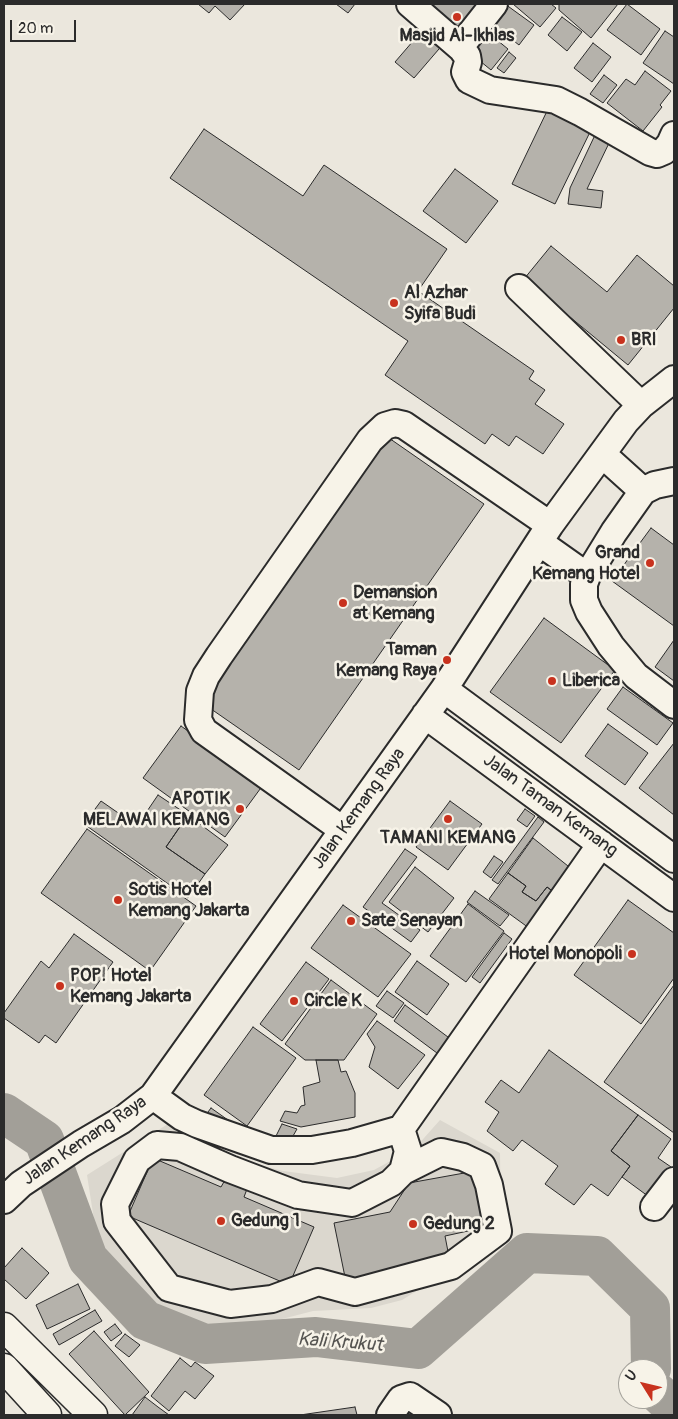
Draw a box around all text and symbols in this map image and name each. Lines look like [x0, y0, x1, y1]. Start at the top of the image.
scale bar [12, 10, 79, 42]
marker: Masjid Al-Ikhlas [451, 11, 463, 23]
text: 20 m [18, 19, 53, 38]
place label: Masjid Al-Ikhlas [400, 25, 514, 47]
place label: Al Azhar Syifa Budi [404, 282, 476, 324]
marker: Al Azhar Syifa Budi [388, 297, 400, 309]
place label: BRI [631, 329, 657, 351]
marker: BRI [615, 334, 627, 346]
place label: Grand Kemang Hotel [532, 542, 640, 584]
marker: Grand Kemang Hotel [644, 557, 656, 569]
place label: Demansion at Kemang [353, 582, 438, 624]
marker: Demansion at Kemang [337, 597, 349, 609]
place label: Taman Kemang Raya [336, 639, 437, 682]
marker: Taman Kemang Raya [441, 654, 453, 666]
place label: Liberica [562, 670, 620, 692]
marker: Liberica [546, 675, 558, 687]
street label: Jalan Kemang Raya [308, 744, 410, 874]
street label: Jalan Taman Kemang [479, 750, 621, 862]
place label: APOTIK MELAWAI KEMANG [83, 788, 230, 831]
marker: APOTIK MELAWAI KEMANG [234, 803, 246, 815]
marker: TAMANI KEMANG [442, 813, 454, 825]
place label: TAMANI KEMANG [380, 827, 516, 849]
place label: Sotis Hotel Kemang Jakarta [128, 879, 249, 922]
marker: Sotis Hotel Kemang Jakarta [112, 894, 124, 906]
place label: Sate Senayan [361, 910, 463, 932]
marker: Sate Senayan [345, 915, 357, 927]
place label: Hotel Monopoli [508, 943, 622, 965]
marker: Hotel Monopoli [626, 948, 638, 960]
place label: POP! Hotel Kemang Jakarta [70, 965, 191, 1008]
marker: POP! Hotel Kemang Jakarta [54, 980, 66, 992]
place label: Circle K [304, 990, 362, 1012]
marker: Circle K [288, 995, 300, 1007]
street label: Jalan Kemang Raya [19, 1092, 151, 1190]
place label: Gedung 1 [231, 1210, 300, 1232]
place label: Gedung 2 [423, 1213, 495, 1235]
marker: Gedung 1 [215, 1215, 227, 1227]
marker: Gedung 2 [407, 1218, 419, 1230]
water label: Kali Krukut [297, 1329, 383, 1357]
north arrow [618, 1359, 668, 1409]
text: U [622, 1367, 641, 1384]

